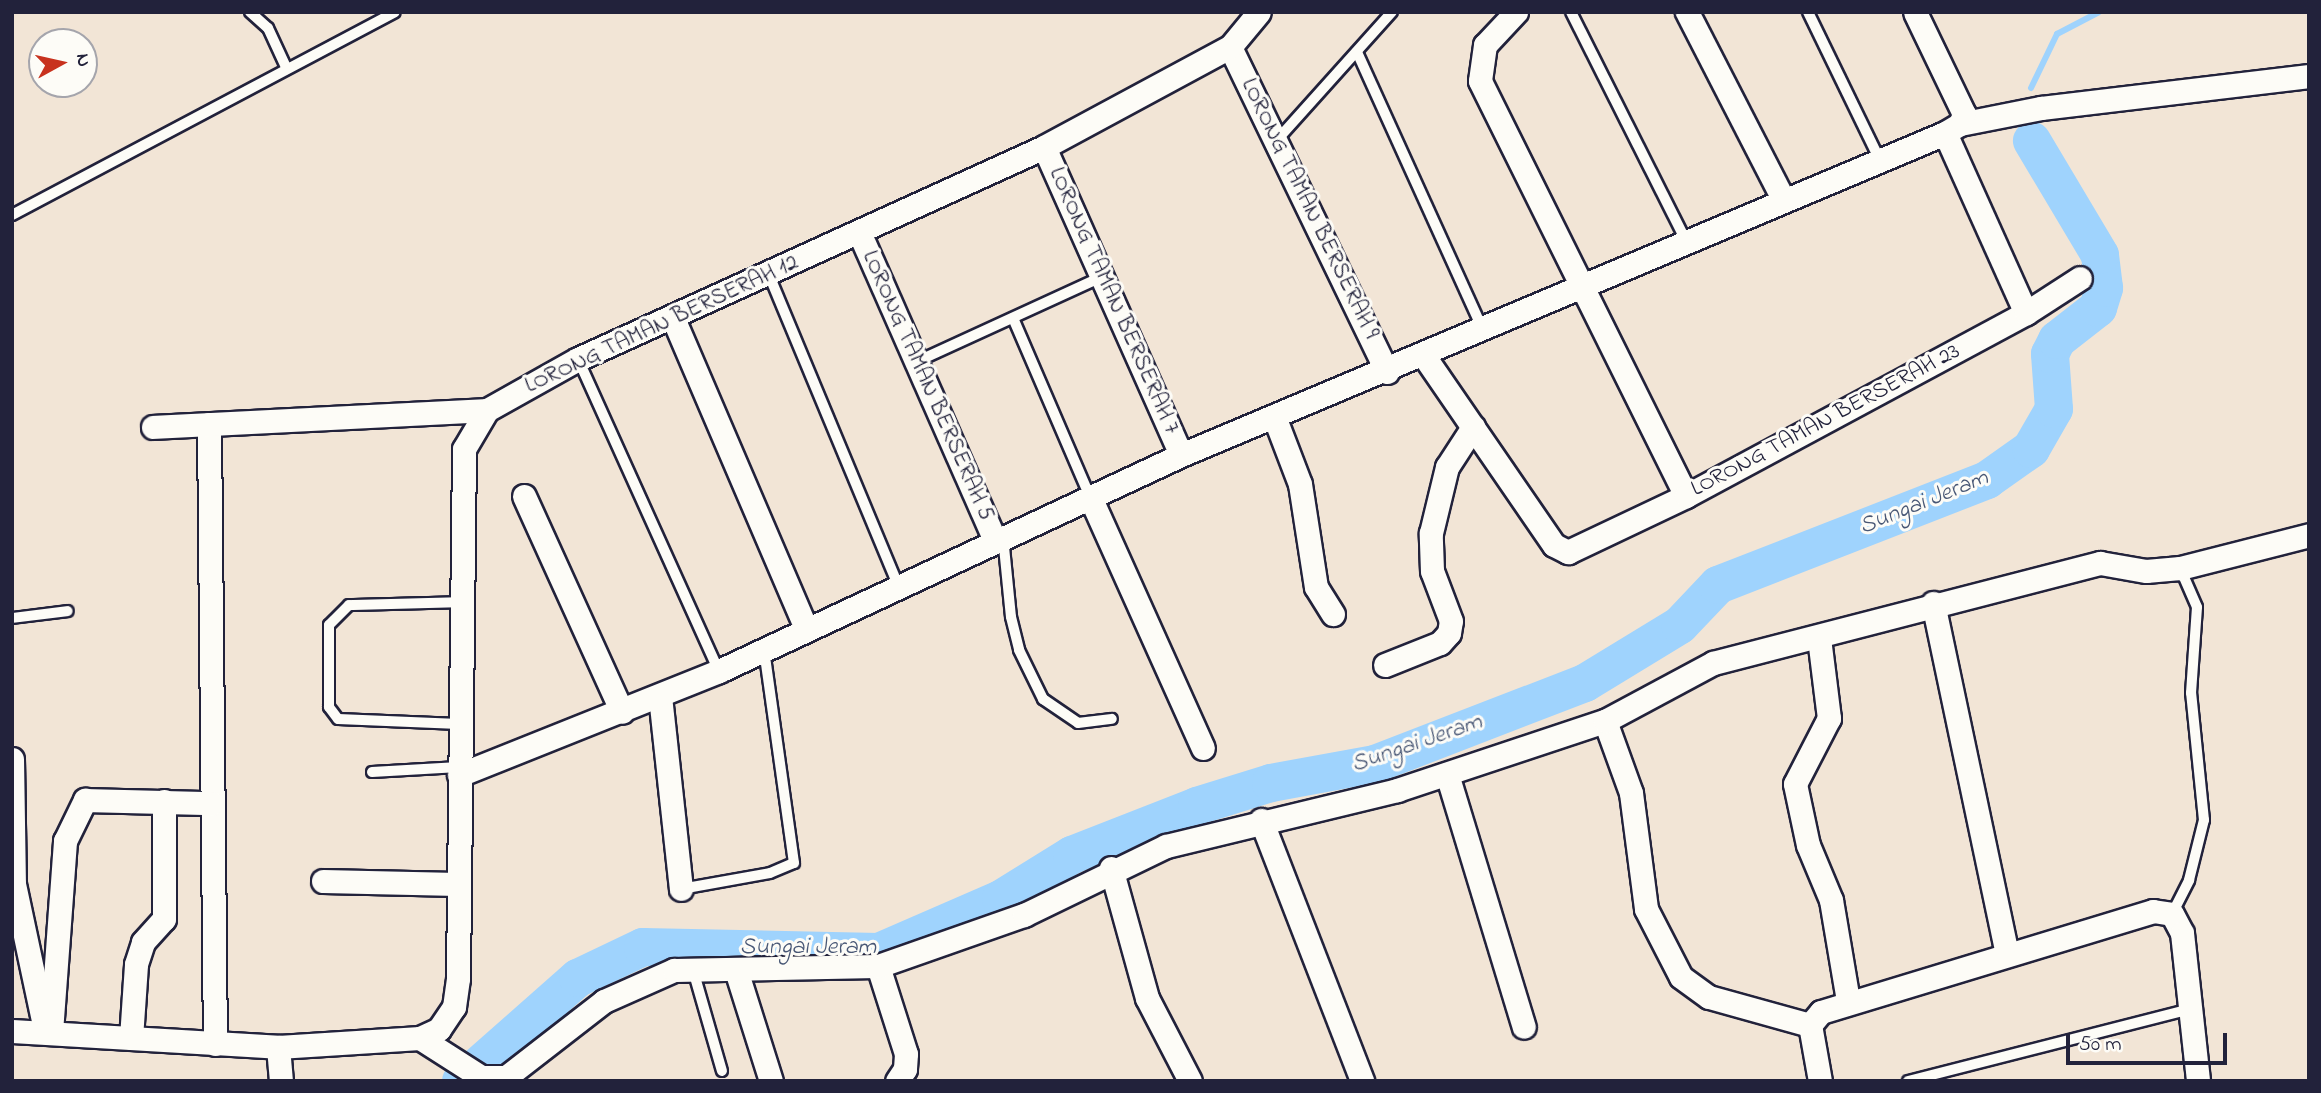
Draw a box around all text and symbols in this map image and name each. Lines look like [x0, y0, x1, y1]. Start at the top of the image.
north arrow [28, 28, 98, 98]
text: N [68, 52, 97, 69]
street label: LORONG TAMAN BERSERAH 9 [1234, 74, 1384, 344]
street label: LORONG TAMAN BERSERAH 7 [1042, 163, 1184, 439]
street label: LORONG TAMAN BERSERAH 5 [855, 247, 999, 525]
street label: LORONG TAMAN BERSERAH 12 [521, 249, 803, 401]
street label: LORONG TAMAN BERSERAH 23 [1687, 338, 1965, 504]
water label: Sungai Jeram [1855, 464, 1993, 542]
water label: Sungai Jeram [1348, 708, 1486, 780]
water label: Sungai Jeram [740, 934, 876, 962]
scale bar [2069, 1020, 2230, 1064]
text: 50 m [2079, 1030, 2122, 1060]

